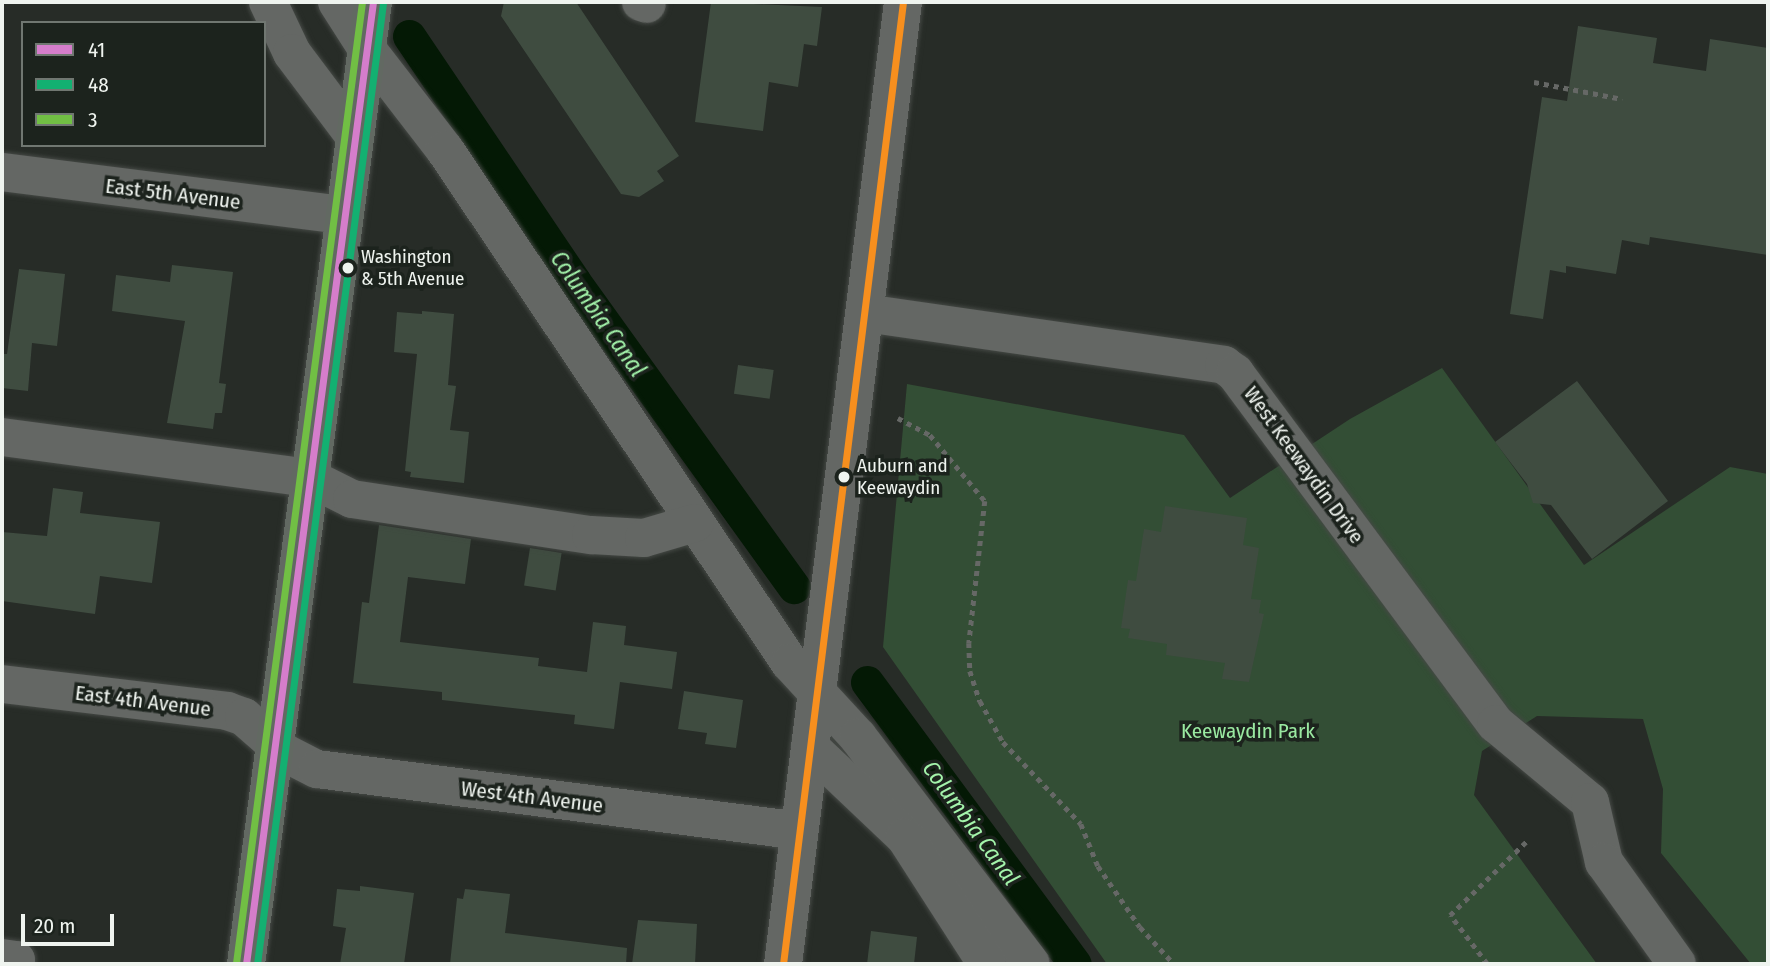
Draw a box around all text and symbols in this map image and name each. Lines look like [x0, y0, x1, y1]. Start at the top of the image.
legend [21, 21, 266, 147]
text: 41 [88, 37, 105, 63]
text: 48 [88, 72, 109, 98]
text: 3 [88, 107, 97, 133]
street label: East 5th Avenue [104, 173, 242, 215]
place label: Washington & 5th Avenue [361, 246, 464, 290]
water label: Columbia Canal [545, 246, 651, 382]
marker: Washington & 5th Avenue [341, 261, 355, 275]
street label: West Keewaydin Drive [1239, 382, 1369, 548]
place label: Auburn and Keewaydin [857, 455, 948, 499]
marker: Auburn and Keewaydin [837, 470, 851, 484]
street label: East 4th Avenue [74, 680, 212, 722]
park label: Keewaydin Park [1181, 718, 1315, 744]
water label: Columbia Canal [917, 755, 1025, 891]
street label: West 4th Avenue [460, 776, 604, 818]
scale bar [24, 900, 117, 944]
text: 20 m [34, 913, 75, 939]

